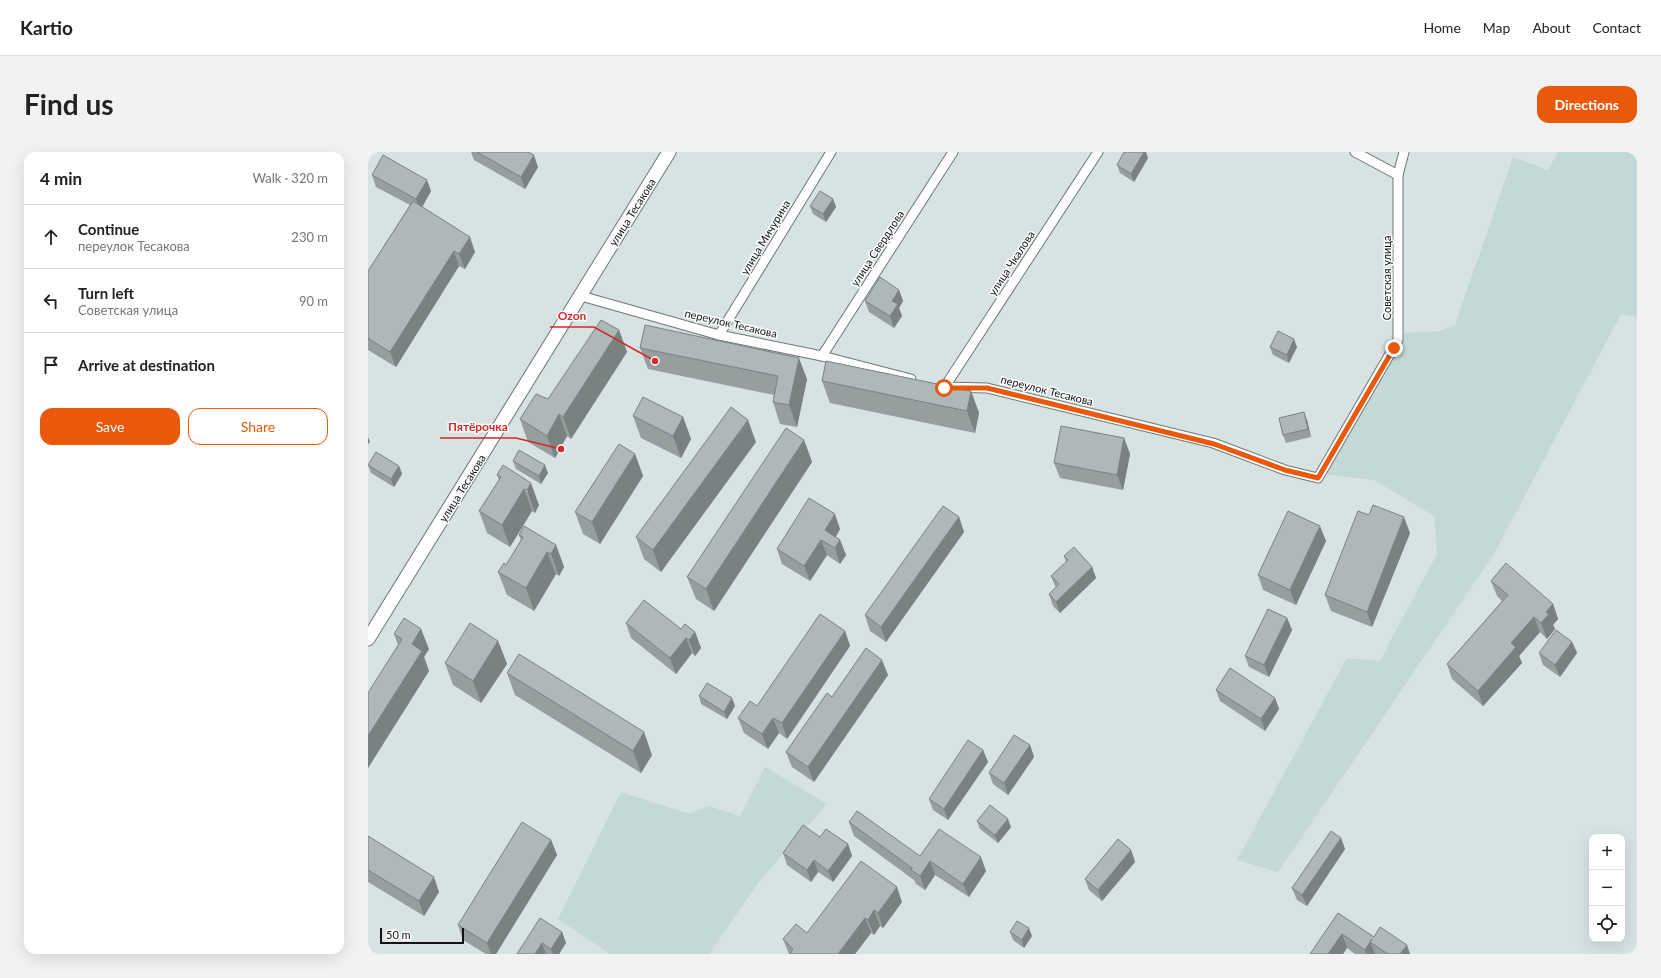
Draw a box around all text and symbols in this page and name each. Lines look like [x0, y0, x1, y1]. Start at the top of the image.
text: Kartio [20, 16, 73, 39]
text: Home [1423, 19, 1461, 36]
text: Map [1483, 19, 1510, 36]
text: About [1532, 19, 1570, 36]
text: Contact [1592, 19, 1641, 36]
button: Directions [1537, 86, 1637, 123]
text: Find us [24, 87, 114, 121]
text: 4 min [40, 168, 82, 189]
text: Walk · 320 m [252, 170, 328, 186]
street label: улица Тесакова [606, 176, 658, 248]
street label: улица Мичурина [738, 197, 792, 277]
street label: улица Свердлова [848, 208, 906, 288]
text: Continue [78, 220, 139, 238]
icon: ahead [40, 226, 62, 248]
street label: улица Чкалова [985, 228, 1037, 298]
text: 230 m [291, 229, 328, 245]
street label: Советская улица [1380, 236, 1393, 320]
text: переулок Тесакова [78, 238, 190, 254]
text: Turn left [78, 284, 134, 302]
icon: left [40, 290, 62, 312]
text: 90 m [299, 293, 328, 309]
text: Советская улица [78, 302, 178, 318]
callout: Ozon [550, 303, 594, 327]
street label: переулок Тесакова [683, 306, 779, 340]
text: Ozon [558, 308, 587, 323]
route end [1385, 339, 1403, 357]
icon: arrive [40, 354, 62, 376]
text: Arrive at destination [78, 356, 215, 374]
street label: переулок Тесакова [1000, 372, 1094, 408]
route start [935, 379, 953, 397]
button: Save [40, 408, 180, 445]
button: Share [188, 408, 328, 445]
callout: Пятёрочка [440, 414, 516, 438]
text: Пятёрочка [448, 419, 508, 434]
street label: улица Тесакова [436, 452, 488, 524]
map controls [1589, 834, 1625, 942]
button: + [1589, 834, 1625, 870]
button: − [1589, 870, 1625, 906]
button: locate [1589, 906, 1625, 942]
scale bar [380, 926, 464, 945]
text: 50 m [386, 928, 411, 941]

